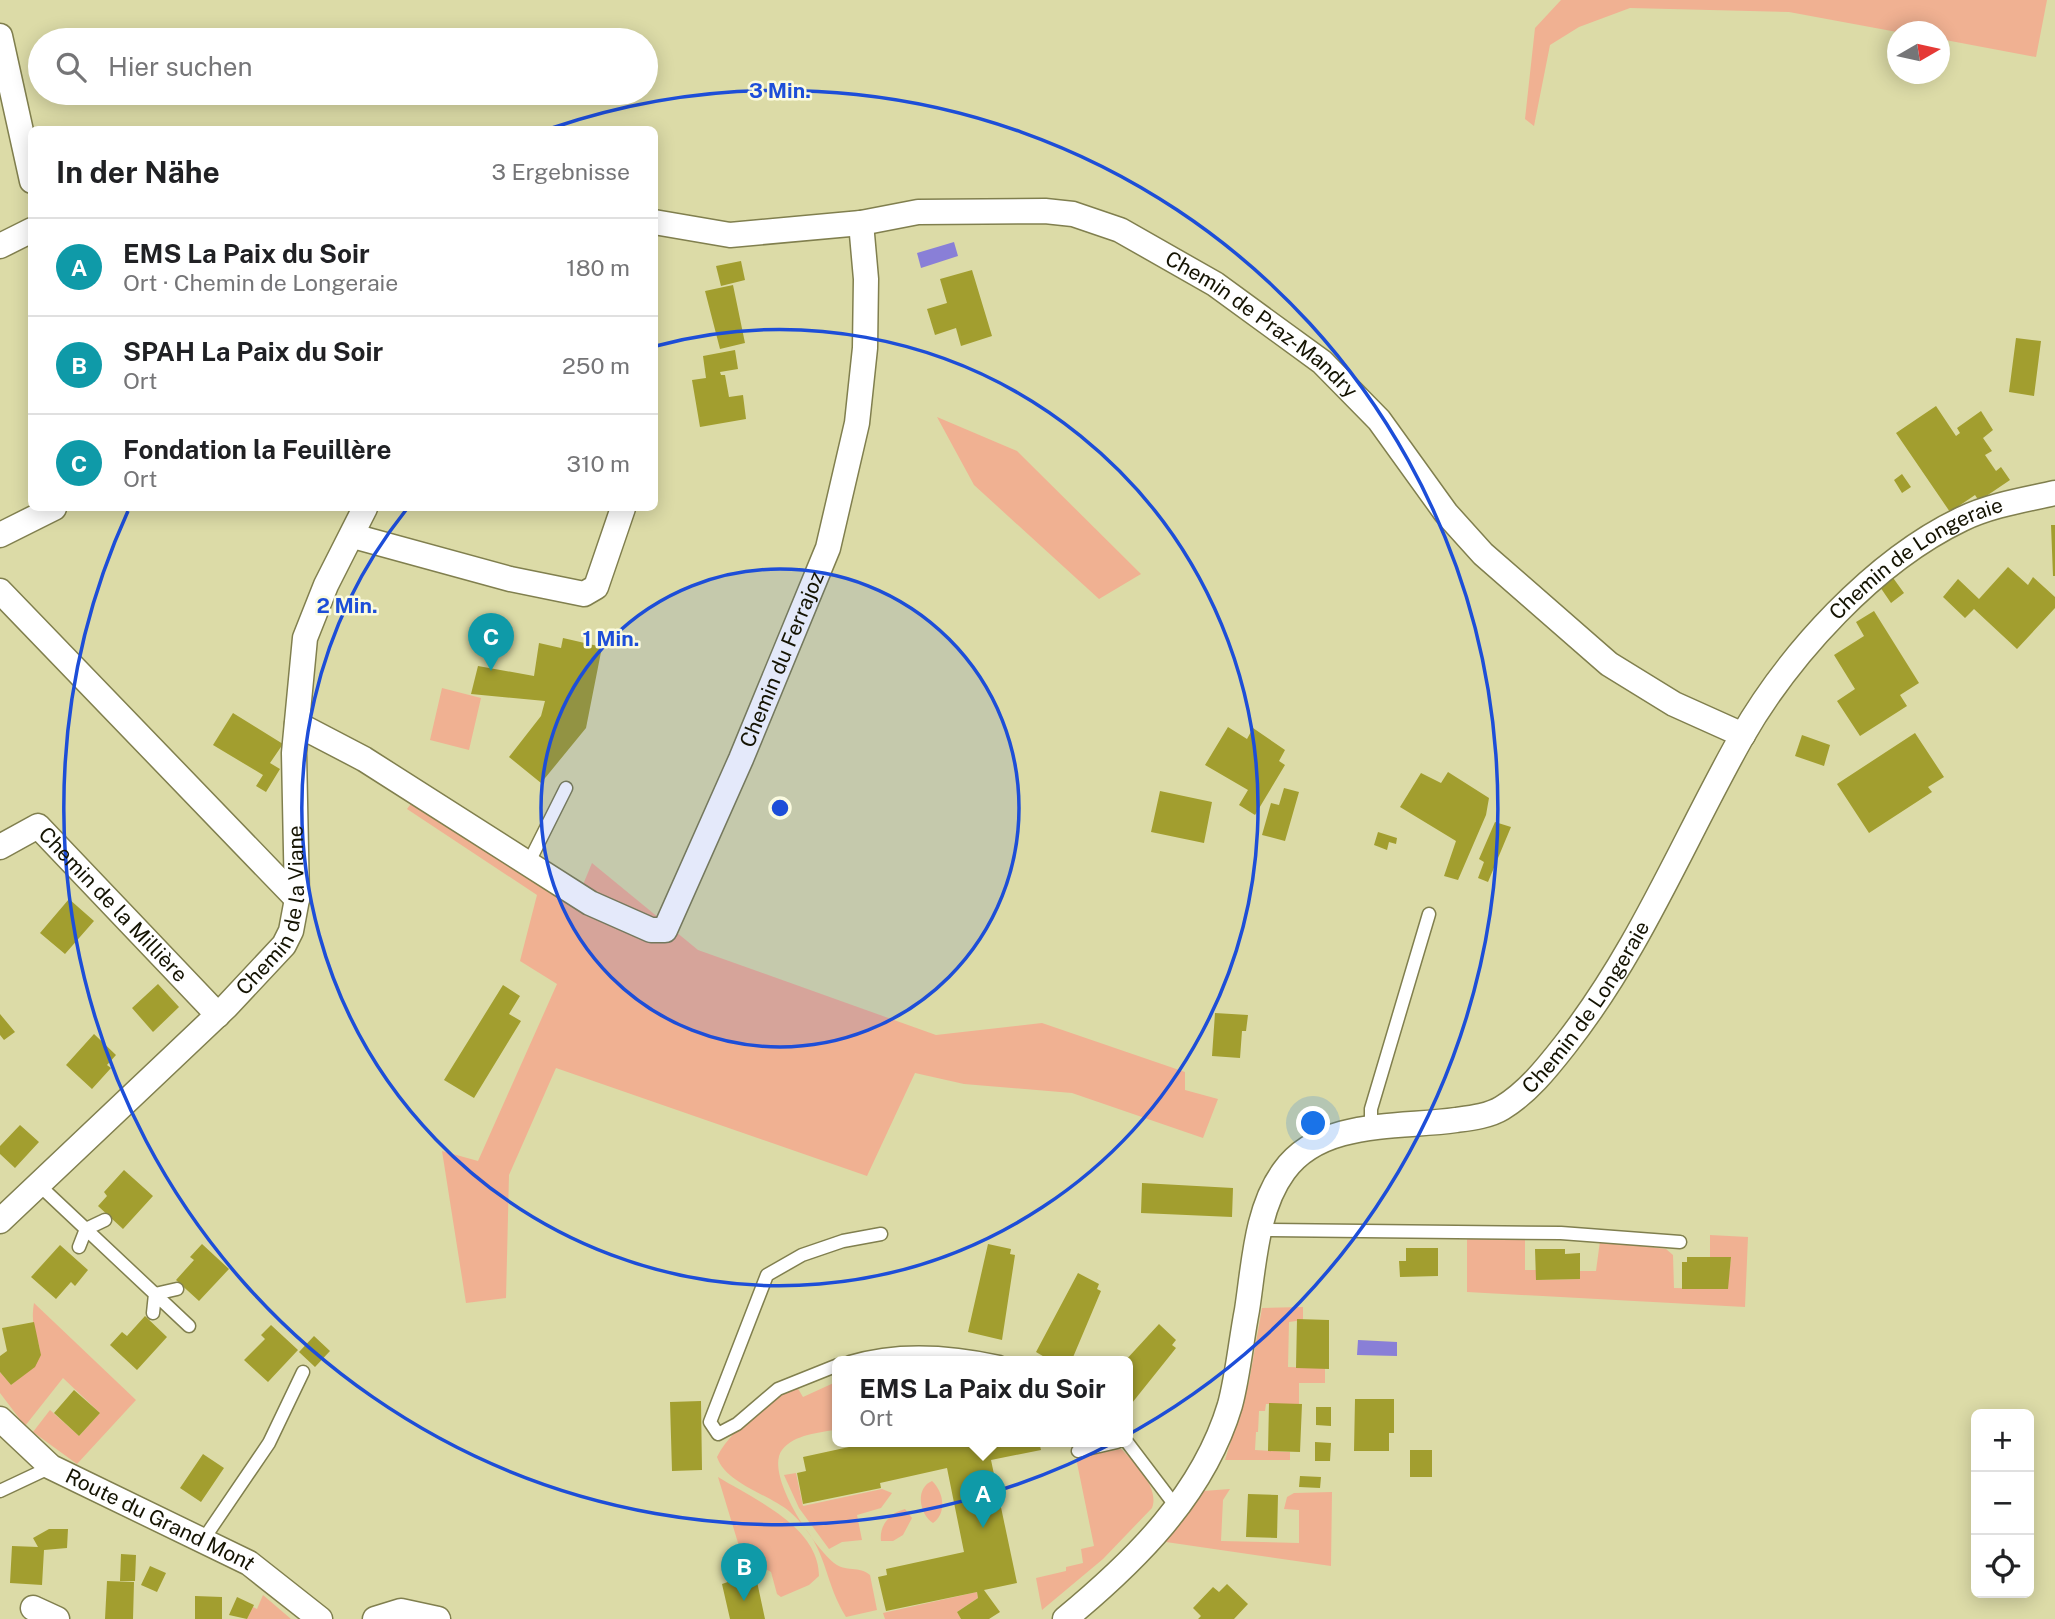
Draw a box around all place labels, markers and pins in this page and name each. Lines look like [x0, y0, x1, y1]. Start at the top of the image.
pin: C [468, 613, 514, 671]
centre of rings [768, 796, 792, 820]
pin: A [960, 1470, 1006, 1528]
pin: B [721, 1543, 767, 1601]

